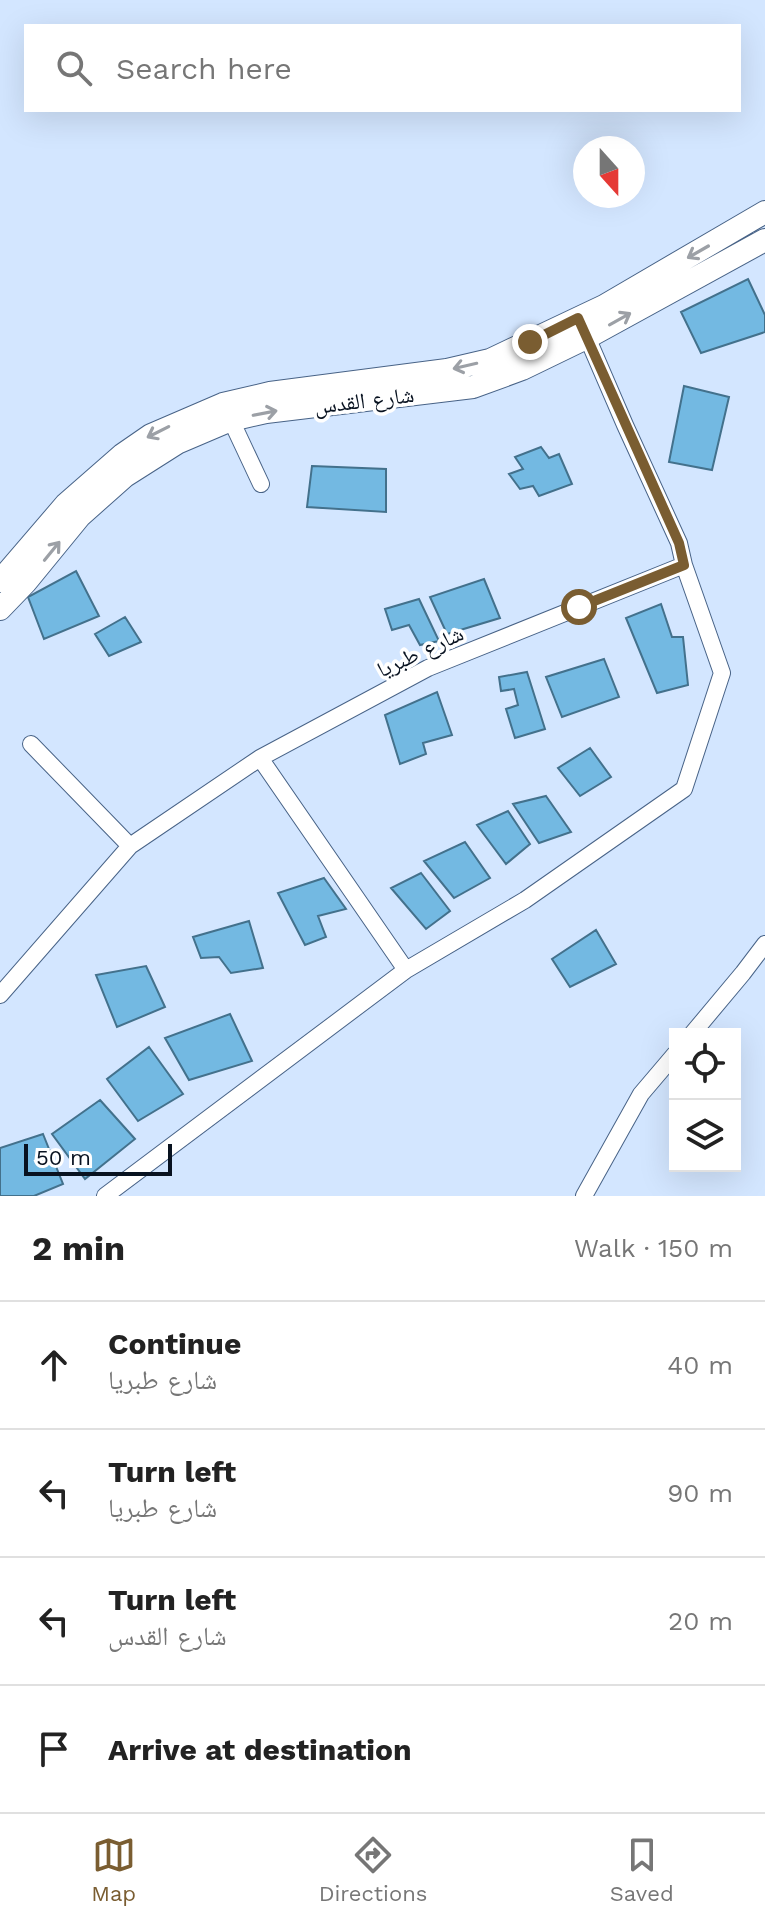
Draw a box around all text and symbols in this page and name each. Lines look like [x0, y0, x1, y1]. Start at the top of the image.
search box [24, 24, 741, 112]
icon: search [52, 46, 96, 90]
text: Search here [116, 51, 292, 86]
north arrow [573, 136, 645, 208]
one-way arrow [687, 244, 710, 260]
one-way arrow [608, 311, 631, 327]
route end [512, 324, 548, 360]
one-way arrow [453, 359, 479, 374]
street label: شارع القدس [313, 382, 416, 420]
one-way arrow [251, 404, 277, 419]
one-way arrow [147, 425, 171, 441]
one-way arrow [43, 541, 61, 562]
route start [561, 589, 597, 625]
street label: شارع طبريا [373, 621, 468, 683]
map controls [669, 1028, 741, 1172]
button: locate [669, 1028, 741, 1100]
button: layers [669, 1100, 741, 1172]
scale bar [24, 1140, 172, 1176]
text: 50 m [36, 1145, 91, 1170]
text: 2 min [32, 1228, 125, 1268]
text: Walk · 150 m [574, 1233, 733, 1263]
text: Continue [108, 1326, 241, 1361]
icon: ahead [32, 1343, 76, 1387]
text: 40 m [667, 1350, 733, 1380]
text: شارع طبريا [108, 1365, 217, 1395]
text: Turn left [108, 1454, 236, 1489]
icon: left [32, 1471, 76, 1515]
text: 90 m [667, 1478, 733, 1508]
text: شارع طبريا [108, 1493, 217, 1523]
text: Turn left [108, 1582, 236, 1617]
icon: left [32, 1599, 76, 1643]
text: 20 m [668, 1606, 733, 1636]
text: شارع القدس [108, 1621, 227, 1651]
icon: arrive [32, 1727, 76, 1771]
text: Arrive at destination [108, 1732, 412, 1767]
tab: Map [91, 1833, 136, 1906]
tab: Directions [319, 1833, 427, 1906]
tab: Saved [610, 1833, 674, 1906]

